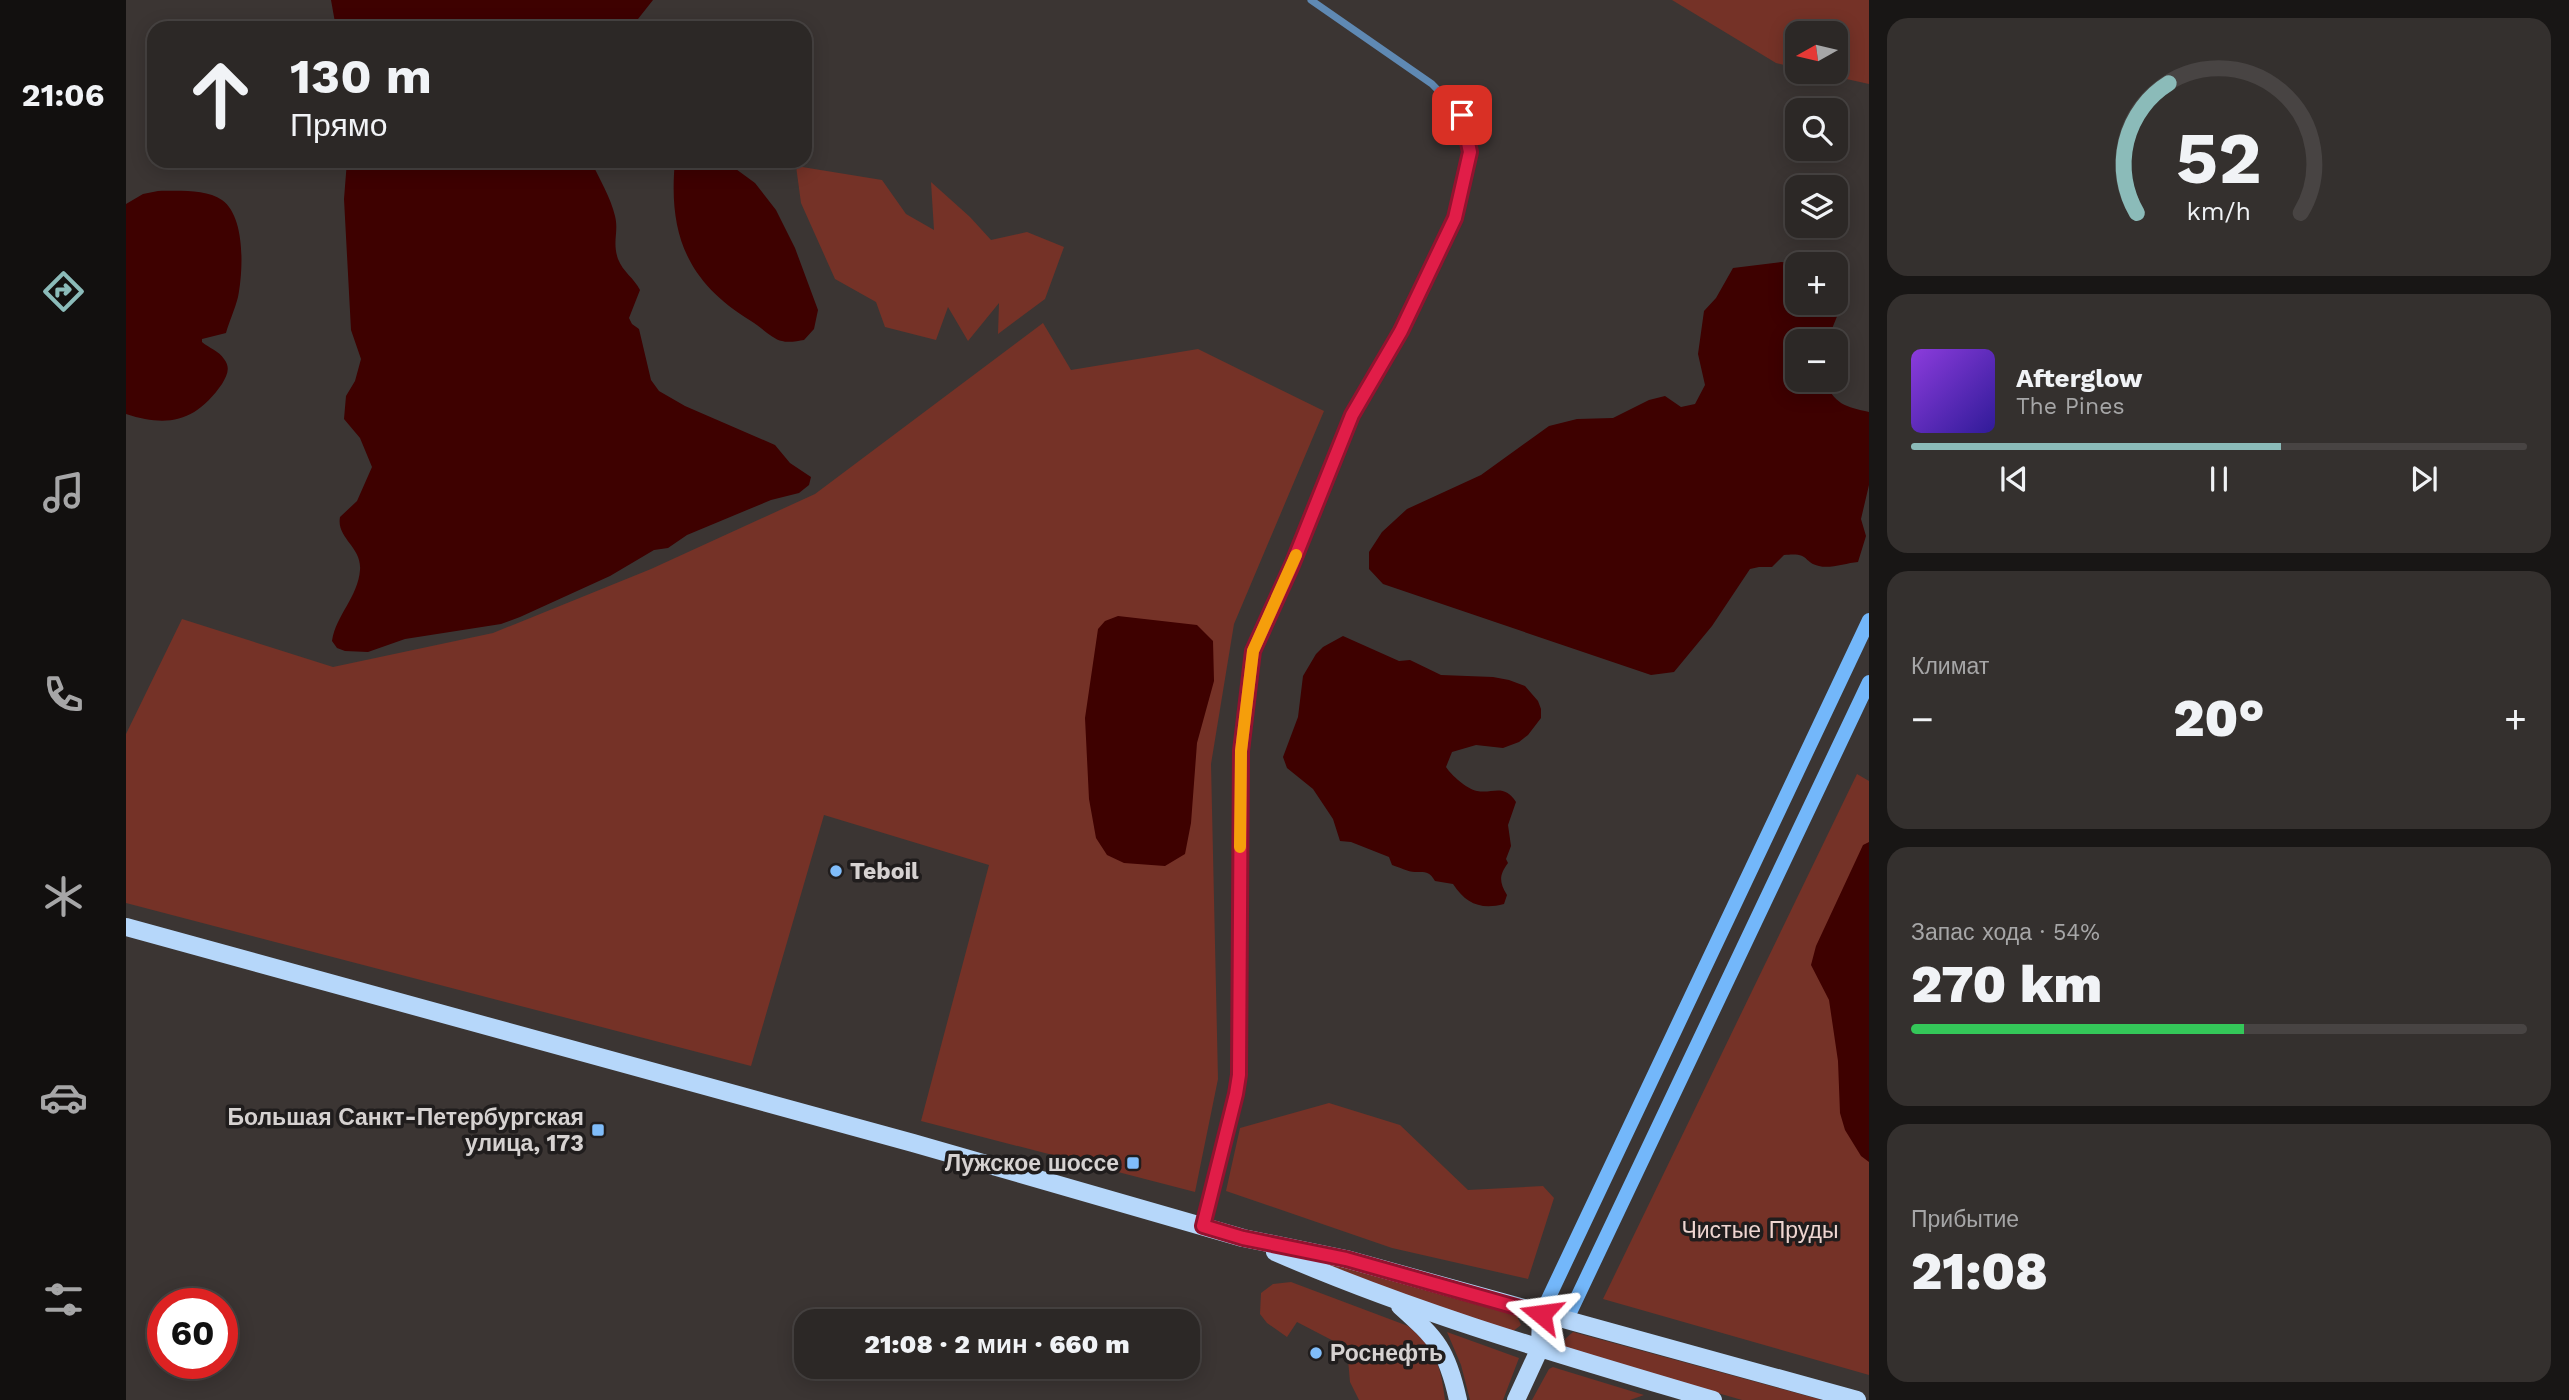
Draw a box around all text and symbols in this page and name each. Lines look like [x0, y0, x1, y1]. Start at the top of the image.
north arrow [1785, 21, 1848, 84]
map controls [1785, 21, 1848, 392]
text: 130 m [290, 47, 432, 105]
icon: ahead [175, 49, 266, 140]
text: 21:06 [22, 76, 104, 114]
pin [1432, 85, 1492, 145]
icon: arrive [1443, 96, 1481, 134]
button: search [1785, 98, 1848, 161]
text: Прямо [290, 106, 388, 144]
text: 52 [2176, 116, 2262, 202]
button: layers [1785, 175, 1848, 238]
text: km/h [2187, 197, 2251, 226]
button: + [1785, 252, 1848, 315]
icon: directions [39, 267, 88, 316]
button: − [1785, 329, 1848, 392]
text: Afterglow [2016, 363, 2142, 393]
text: The Pines [2016, 393, 2125, 420]
icon: previous [1995, 460, 2033, 498]
icon: pause [2200, 460, 2238, 498]
icon: next [2405, 460, 2443, 498]
icon: music [39, 468, 88, 517]
text: Климат [1911, 653, 1989, 680]
icon: phone [39, 670, 88, 719]
text: 20° [2173, 688, 2265, 749]
text: − [1911, 697, 1934, 741]
text: + [2504, 697, 2527, 741]
place label: Teboil [850, 858, 919, 885]
marker: Teboil [828, 863, 844, 879]
icon: climate [39, 872, 88, 921]
text: Запас хода · 54% [1911, 919, 2100, 946]
text: 270 km [1911, 954, 2102, 1015]
icon: car [39, 1073, 88, 1122]
place label: Большая Санкт-Петербургская улица, 173 [227, 1104, 584, 1157]
marker: Большая Санкт-Петербургская улица, 173 [590, 1122, 606, 1138]
place label: Лужское шоссе [945, 1150, 1119, 1177]
marker: Лужское шоссе [1125, 1155, 1141, 1171]
text: Прибытие [1911, 1206, 2019, 1233]
park label: Чистые Пруды [1681, 1217, 1839, 1244]
text: 21:08 [1911, 1241, 2048, 1302]
icon: filters [39, 1275, 88, 1324]
position arrow [1504, 1277, 1578, 1351]
speed limit sign: 60 [147, 1288, 238, 1379]
text: 21:08 · 2 мин · 660 m [864, 1329, 1130, 1359]
place label: Роснефть [1330, 1340, 1443, 1367]
marker: Роснефть [1308, 1345, 1324, 1361]

